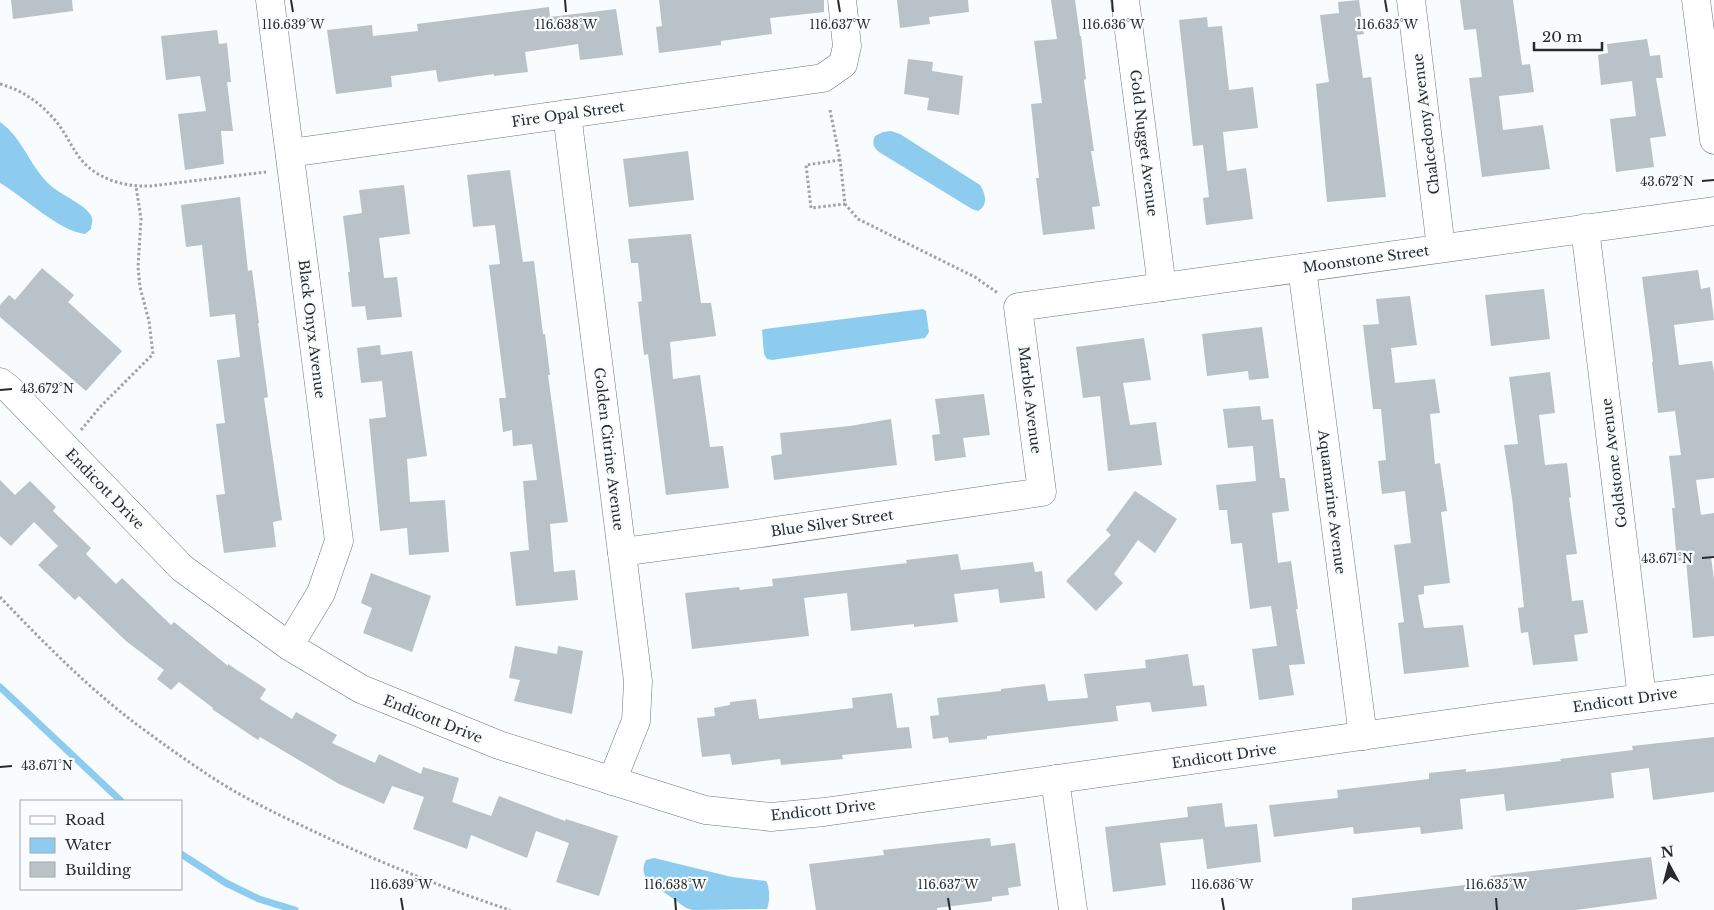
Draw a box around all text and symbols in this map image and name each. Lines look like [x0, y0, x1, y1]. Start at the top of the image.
text: 116.639°W [262, 17, 325, 32]
text: 116.638°W [535, 17, 598, 32]
text: 116.637°W [810, 17, 871, 32]
text: 116.636°W [1082, 17, 1145, 32]
text: 116.635°W [1356, 17, 1419, 32]
scale bar [1534, 20, 1602, 52]
text: 20 m [1542, 27, 1582, 46]
street label: Chalcedony Avenue [1408, 52, 1444, 196]
street label: Gold Nugget Avenue [1126, 69, 1162, 217]
street label: Fire Opal Street [510, 97, 626, 131]
text: 43.672°N [1640, 174, 1694, 189]
street label: Moonstone Street [1302, 241, 1431, 277]
street label: Black Onyx Avenue [295, 259, 329, 399]
street label: Marble Avenue [1014, 345, 1046, 455]
street label: Golden Citrine Avenue [590, 366, 628, 532]
text: 43.672°N [20, 381, 74, 396]
street label: Goldstone Avenue [1597, 397, 1631, 529]
street label: Aquamarine Avenue [1314, 428, 1350, 575]
street label: Endicott Drive [62, 445, 148, 533]
street label: Blue Silver Street [770, 505, 895, 541]
text: 43.671°N [1641, 551, 1693, 566]
street label: Endicott Drive [1572, 684, 1678, 716]
street label: Endicott Drive [381, 691, 485, 747]
street label: Endicott Drive [1171, 740, 1277, 772]
text: 43.671°N [21, 758, 73, 773]
street label: Endicott Drive [770, 796, 876, 824]
legend [20, 800, 182, 890]
text: Road [65, 810, 105, 829]
text: Water [64, 835, 112, 854]
north arrow [1644, 840, 1694, 890]
text: N [1660, 842, 1675, 862]
text: Building [65, 860, 132, 879]
text: 116.639°W [370, 877, 433, 892]
text: 116.638°W [644, 877, 707, 892]
text: 116.637°W [918, 877, 979, 892]
text: 116.636°W [1191, 877, 1254, 892]
text: 116.635°W [1465, 877, 1528, 892]

